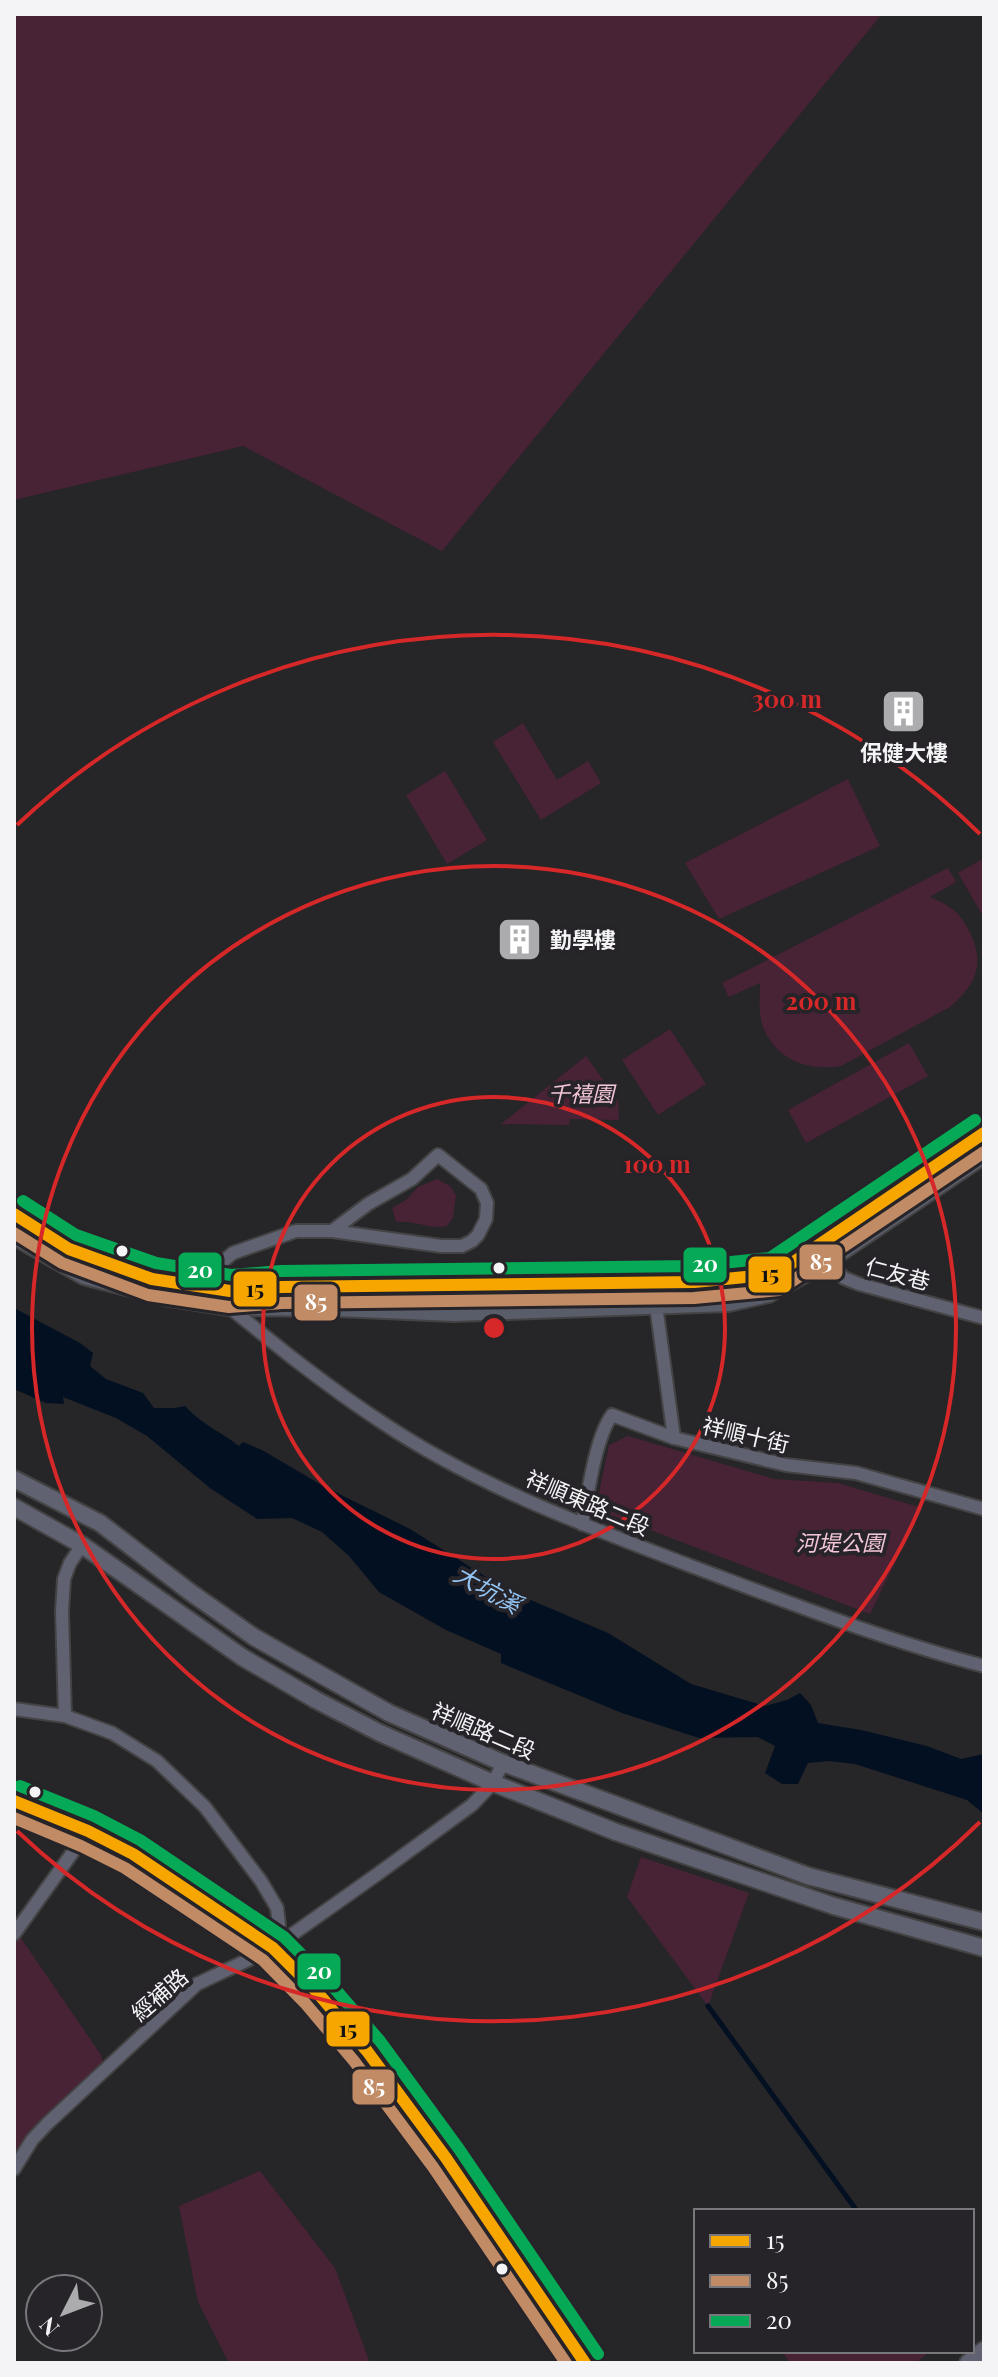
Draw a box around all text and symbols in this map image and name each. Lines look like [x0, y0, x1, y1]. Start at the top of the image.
text: 300 m [752, 682, 822, 714]
building icon: 保健大樓 [880, 687, 928, 735]
place label: 保健大樓 [860, 737, 948, 767]
building icon: 勤學樓 [495, 915, 543, 963]
place label: 勤學樓 [550, 924, 616, 954]
text: 200 m [786, 984, 857, 1016]
park label: 千禧園 [548, 1078, 617, 1108]
text: 100 m [623, 1147, 691, 1179]
unlabelled marker [114, 1243, 130, 1259]
line badge: 85 [798, 1243, 844, 1281]
line badge: 20 [682, 1246, 728, 1284]
text: 85 [810, 1246, 832, 1276]
text: 20 [692, 1248, 718, 1278]
street label: 仁友巷 [862, 1250, 934, 1296]
line badge: 20 [177, 1251, 223, 1289]
text: 20 [187, 1254, 213, 1284]
line badge: 15 [747, 1255, 793, 1294]
text: 15 [761, 1258, 779, 1288]
unlabelled marker [491, 1260, 507, 1276]
line badge: 15 [232, 1270, 278, 1308]
text: 15 [246, 1273, 264, 1303]
line badge: 85 [293, 1283, 339, 1322]
text: 85 [305, 1286, 327, 1316]
centre of rings [480, 1314, 508, 1342]
street label: 祥順十街 [700, 1409, 792, 1459]
street label: 祥順東路二段 [521, 1462, 655, 1542]
park label: 河堤公園 [796, 1527, 887, 1557]
water label: 大坑溪 [449, 1557, 530, 1621]
street label: 祥順路二段 [428, 1695, 540, 1765]
unlabelled marker [27, 1784, 43, 1800]
line badge: 20 [296, 1952, 342, 1991]
text: 20 [306, 1955, 332, 1985]
street label: 經補路 [124, 1961, 194, 2027]
line badge: 15 [325, 2010, 371, 2048]
text: 15 [339, 2013, 357, 2043]
line badge: 85 [351, 2068, 396, 2106]
text: 85 [363, 2071, 385, 2101]
legend [694, 2209, 974, 2353]
text: 15 [766, 2223, 785, 2255]
unlabelled marker [494, 2261, 510, 2277]
text: 85 [766, 2263, 788, 2295]
north arrow [24, 2273, 104, 2353]
text: 20 [766, 2303, 792, 2335]
text: N [32, 2311, 65, 2343]

